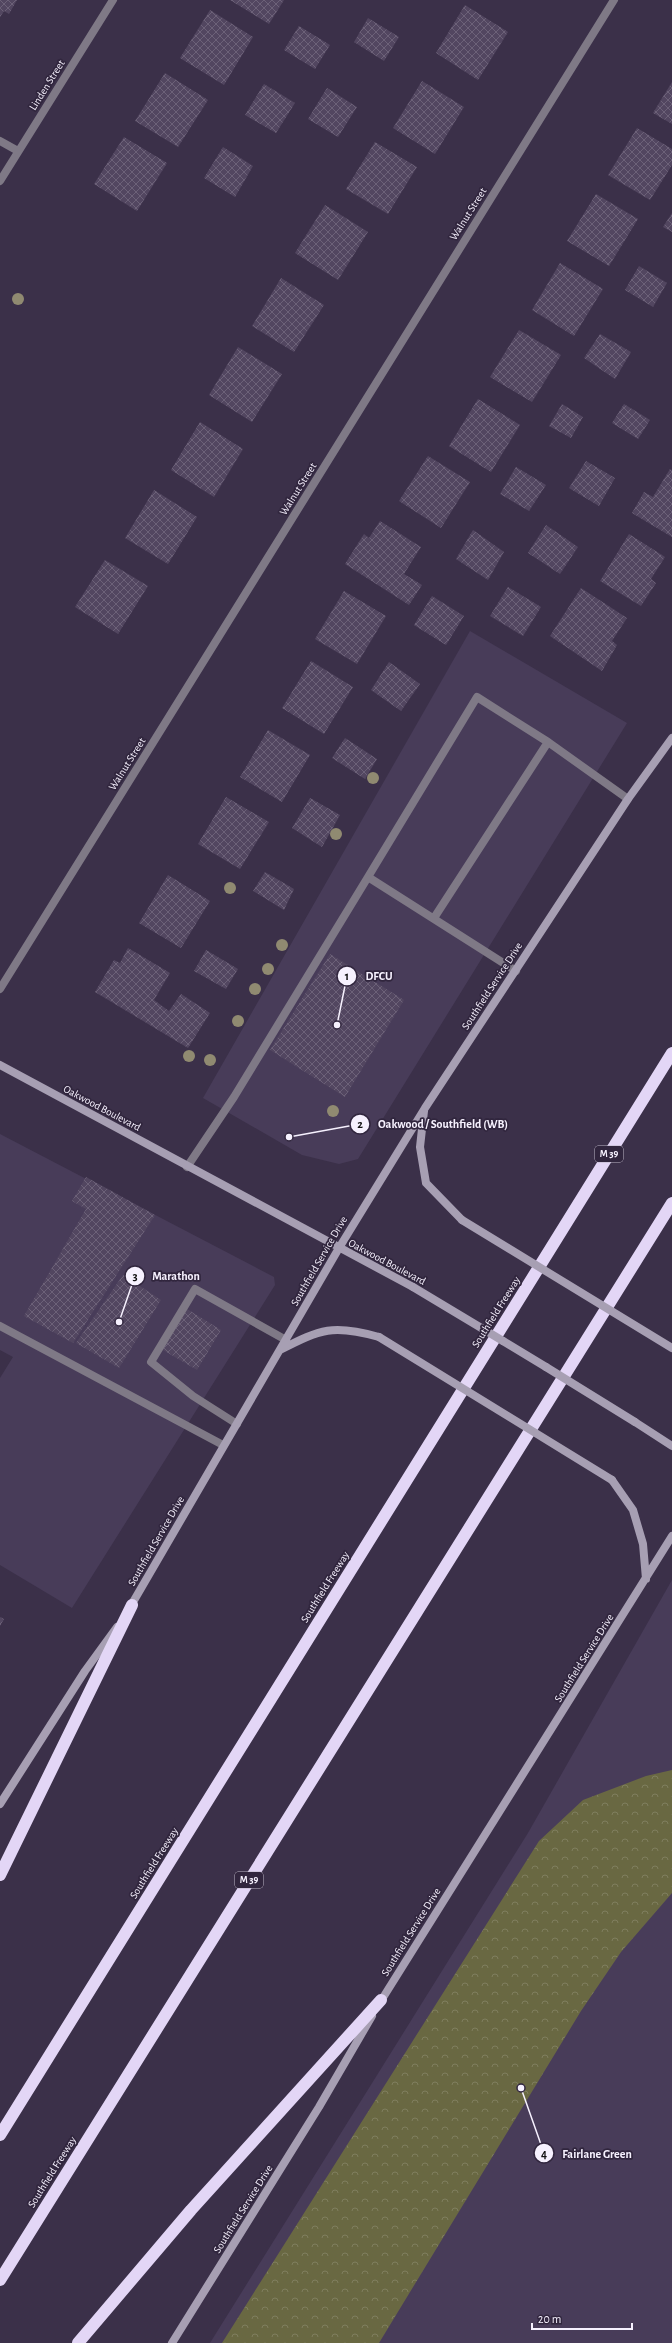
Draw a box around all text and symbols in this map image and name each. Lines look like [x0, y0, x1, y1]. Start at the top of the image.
street label: Linden Street [27, 57, 67, 112]
street label: Walnut Street [448, 185, 489, 242]
street label: Walnut Street [278, 460, 319, 517]
street label: Walnut Street [107, 735, 148, 792]
street label: Southfield Service Drive [460, 940, 524, 1032]
callout: DFCU [337, 964, 400, 988]
text: 1 [345, 970, 349, 982]
text: DFCU [365, 970, 393, 982]
street label: Oakwood Boulevard [61, 1083, 143, 1133]
callout: Oakwood / Southfield (WB) [350, 1112, 516, 1136]
text: 2 [357, 1118, 363, 1130]
text: Oakwood / Southfield (WB) [378, 1118, 508, 1131]
road number: M 39 [595, 1146, 623, 1162]
street label: Southfield Service Drive [289, 1214, 349, 1308]
street label: Oakwood Boulevard [346, 1237, 428, 1287]
callout: Marathon [125, 1264, 208, 1288]
text: 3 [132, 1270, 138, 1282]
text: Marathon [152, 1270, 200, 1282]
street label: Southfield Freeway [470, 1274, 522, 1349]
street label: Southfield Service Drive [126, 1494, 186, 1588]
street label: Southfield Freeway [299, 1549, 351, 1624]
street label: Southfield Service Drive [552, 1612, 616, 1704]
street label: Southfield Freeway [128, 1825, 180, 1900]
road number: M 39 [235, 1872, 263, 1888]
street label: Southfield Service Drive [379, 1886, 443, 1978]
street label: Southfield Freeway [26, 2134, 78, 2209]
callout: Fairlane Green [534, 2141, 640, 2165]
text: 4 [541, 2148, 547, 2160]
text: Fairlane Green [562, 2148, 632, 2160]
street label: Southfield Service Drive [211, 2163, 275, 2255]
scale bar [532, 2305, 632, 2331]
text: 20 m [538, 2313, 561, 2325]

